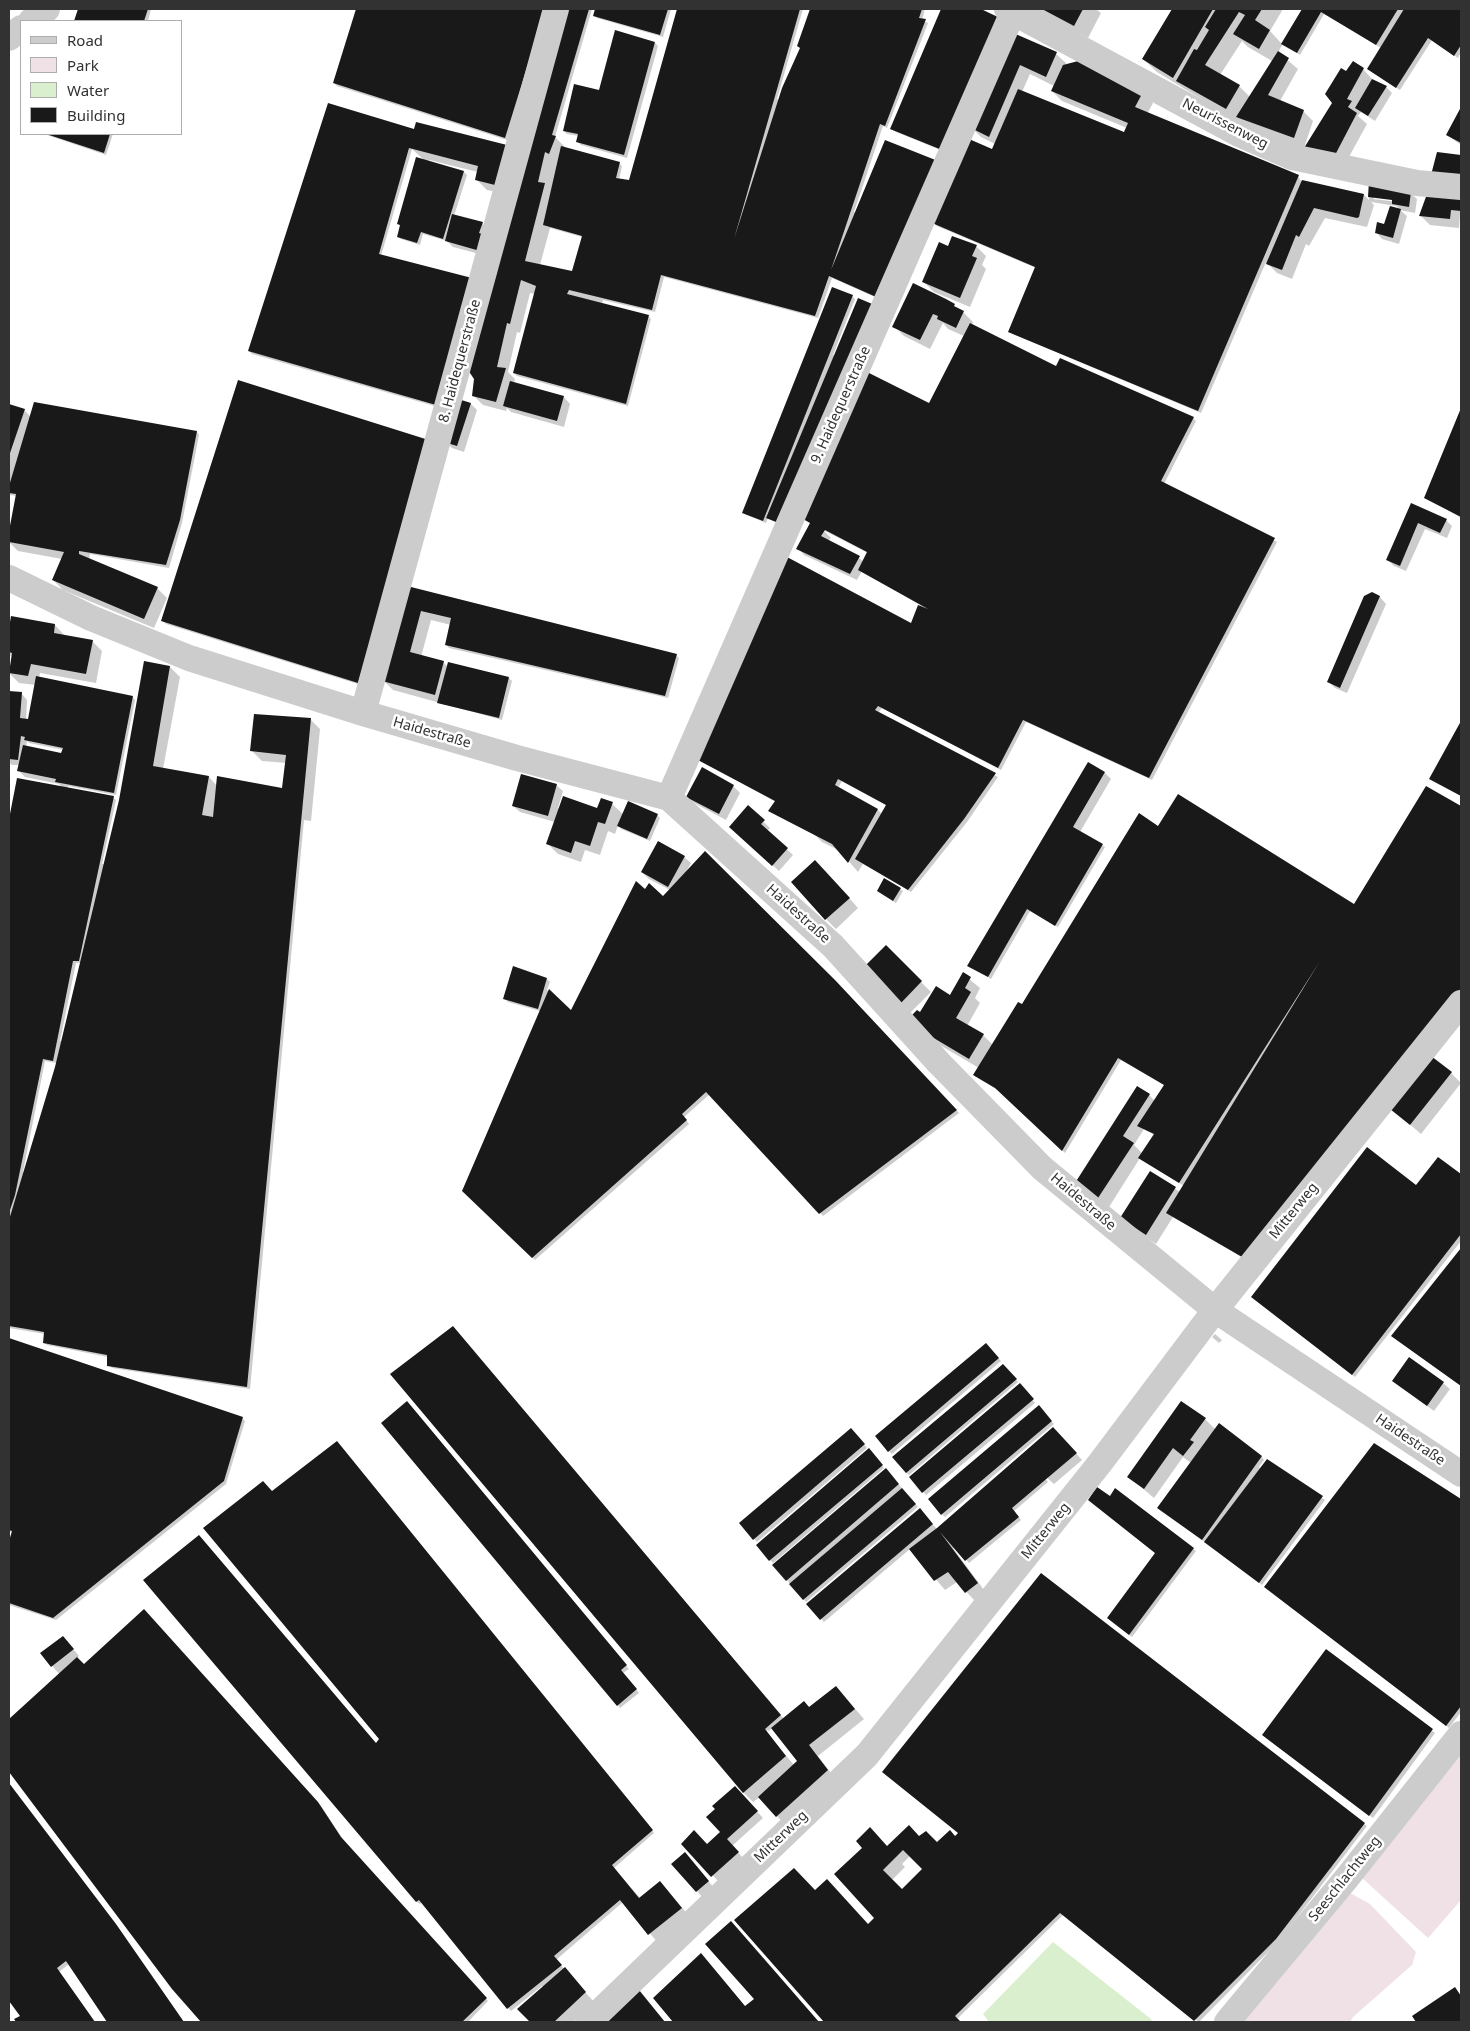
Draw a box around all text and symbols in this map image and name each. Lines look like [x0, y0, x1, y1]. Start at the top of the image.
legend [20, 20, 182, 135]
text: Road [67, 30, 103, 50]
text: Park [67, 55, 99, 75]
text: Water [67, 80, 109, 100]
street label: Neurissenweg [1179, 95, 1271, 153]
text: Building [67, 105, 125, 125]
street label: 8. Haidequerstraße [436, 298, 484, 424]
street label: 9. Haidequerstraße [808, 344, 874, 466]
street label: Haidestraße [391, 714, 473, 752]
street label: Haidestraße [763, 881, 833, 947]
street label: Haidestraße [1047, 1170, 1119, 1234]
street label: Mitterweg [1266, 1179, 1322, 1243]
street label: Haidestraße [1372, 1411, 1448, 1469]
street label: Mitterweg [1018, 1499, 1074, 1563]
street label: Mitterweg [751, 1807, 811, 1867]
street label: Seeschlachtweg [1305, 1833, 1385, 1925]

